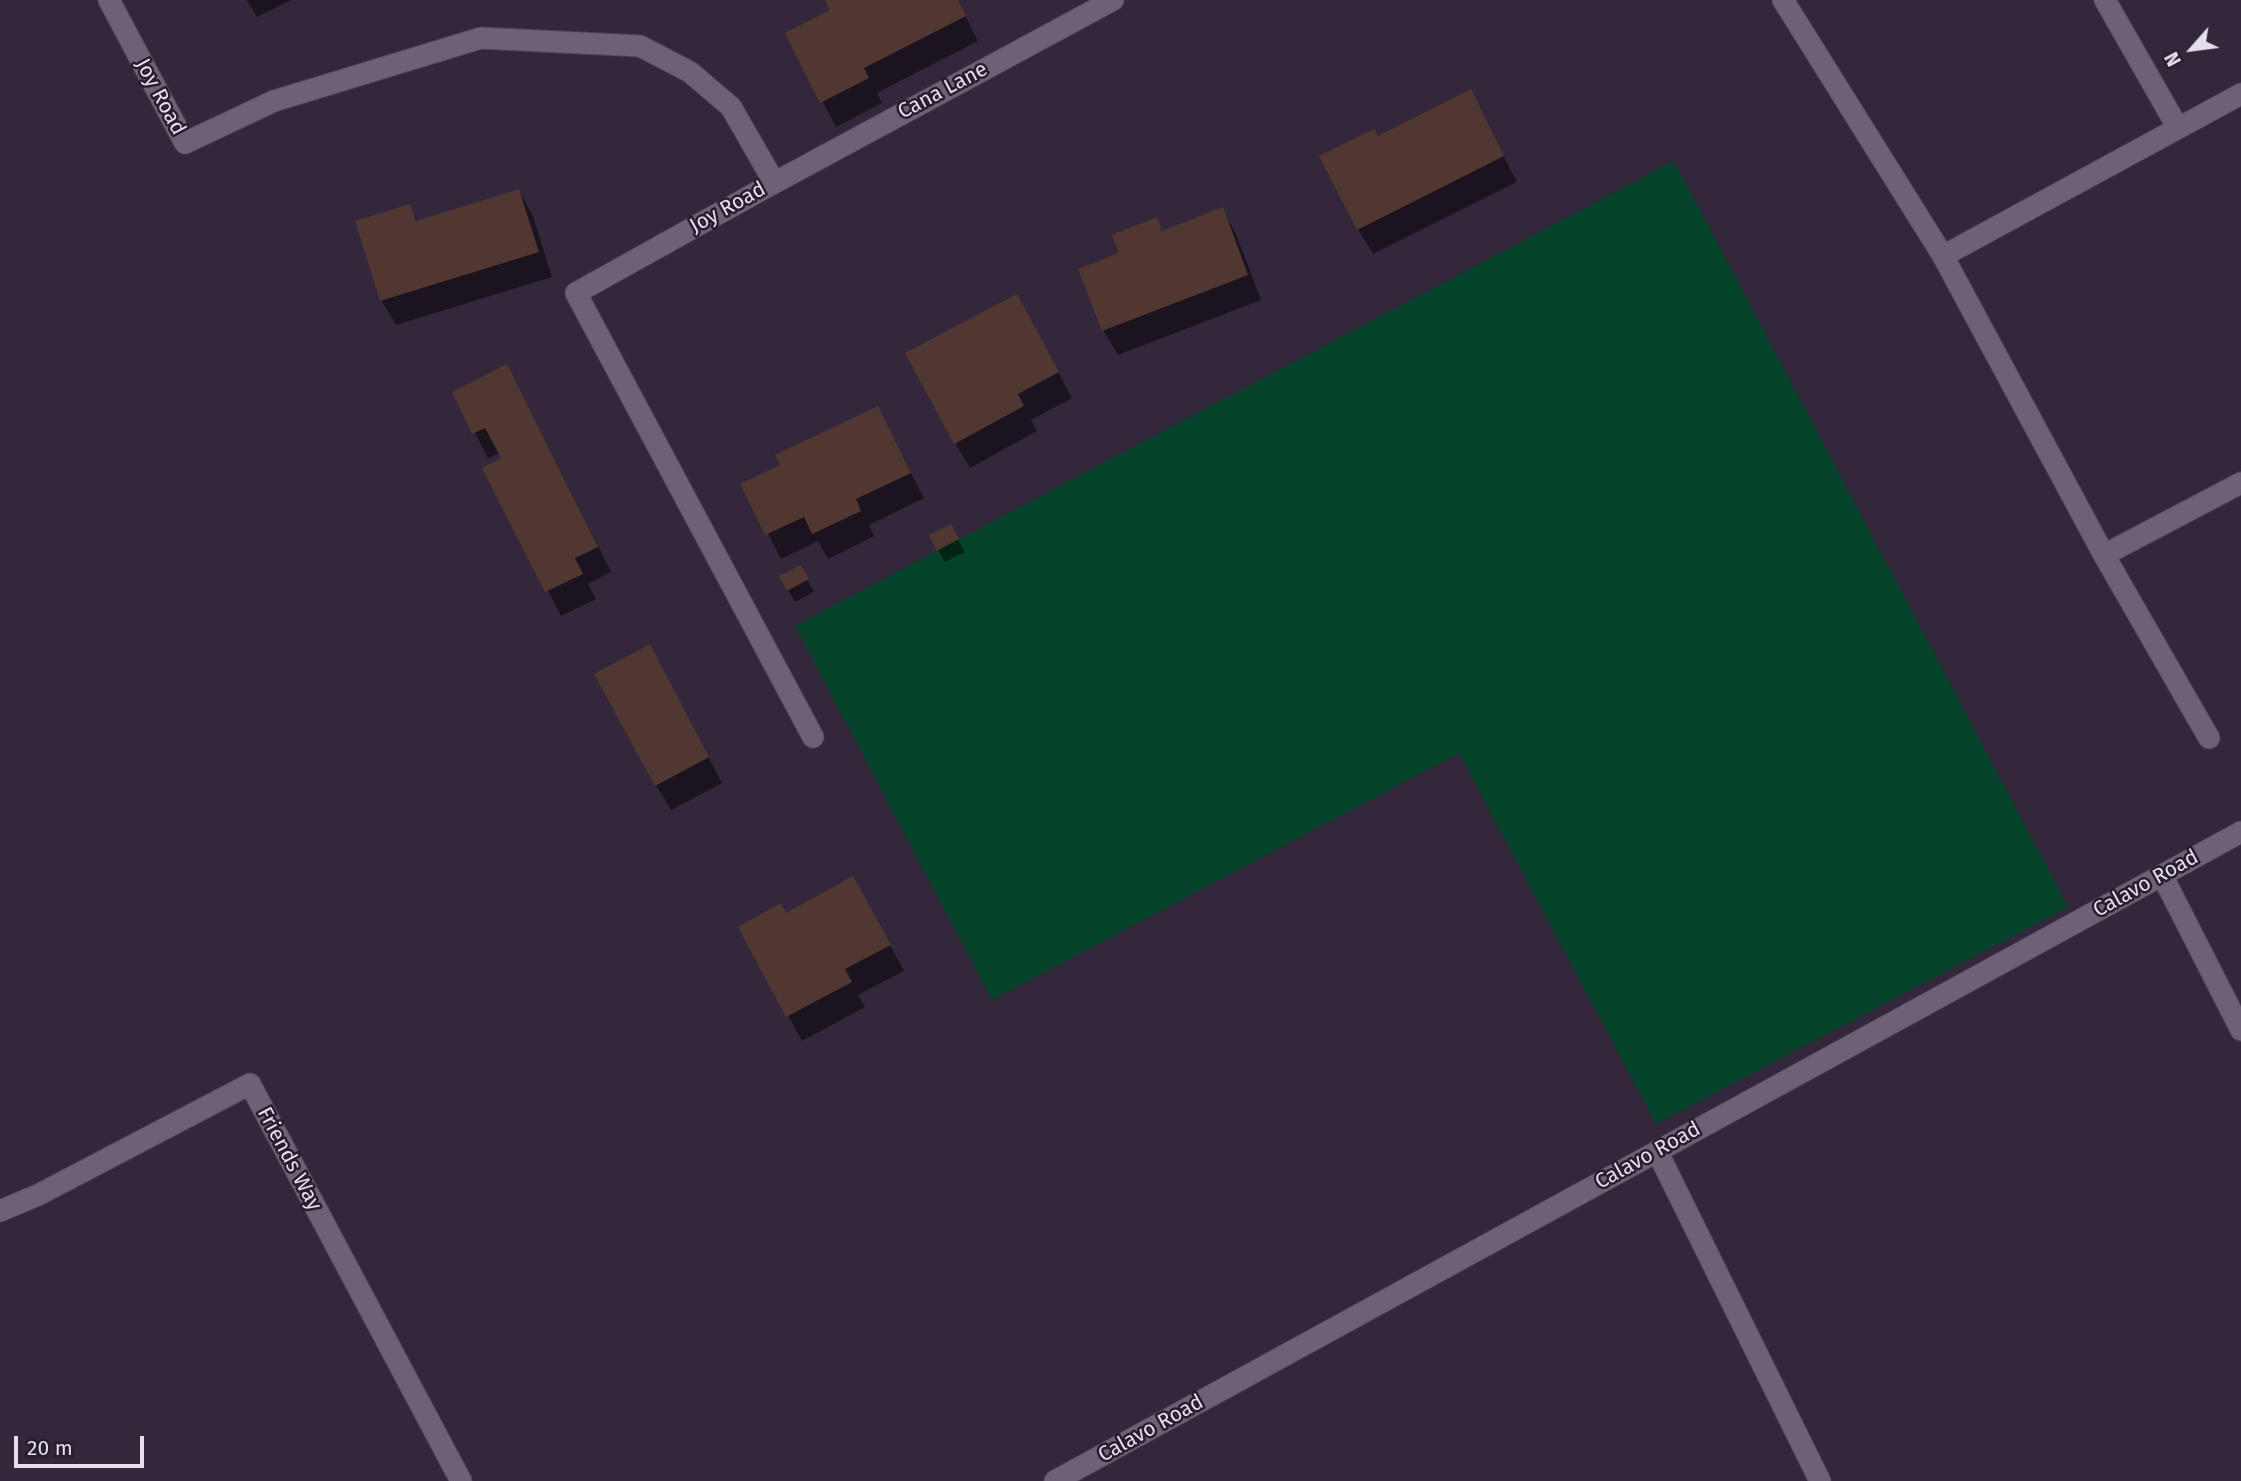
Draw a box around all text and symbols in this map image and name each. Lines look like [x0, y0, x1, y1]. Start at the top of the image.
north arrow [2157, 14, 2227, 84]
text: N [2160, 48, 2186, 70]
street label: Joy Road [129, 54, 191, 140]
street label: Cana Lane [894, 57, 992, 125]
street label: Joy Road [686, 177, 770, 239]
street label: Calavo Road [2089, 845, 2203, 923]
street label: Friends Way [251, 1103, 327, 1215]
street label: Calavo Road [1591, 1117, 1705, 1195]
street label: Calavo Road [1094, 1390, 1208, 1468]
scale bar [18, 1422, 147, 1466]
text: 20 m [27, 1435, 73, 1461]

